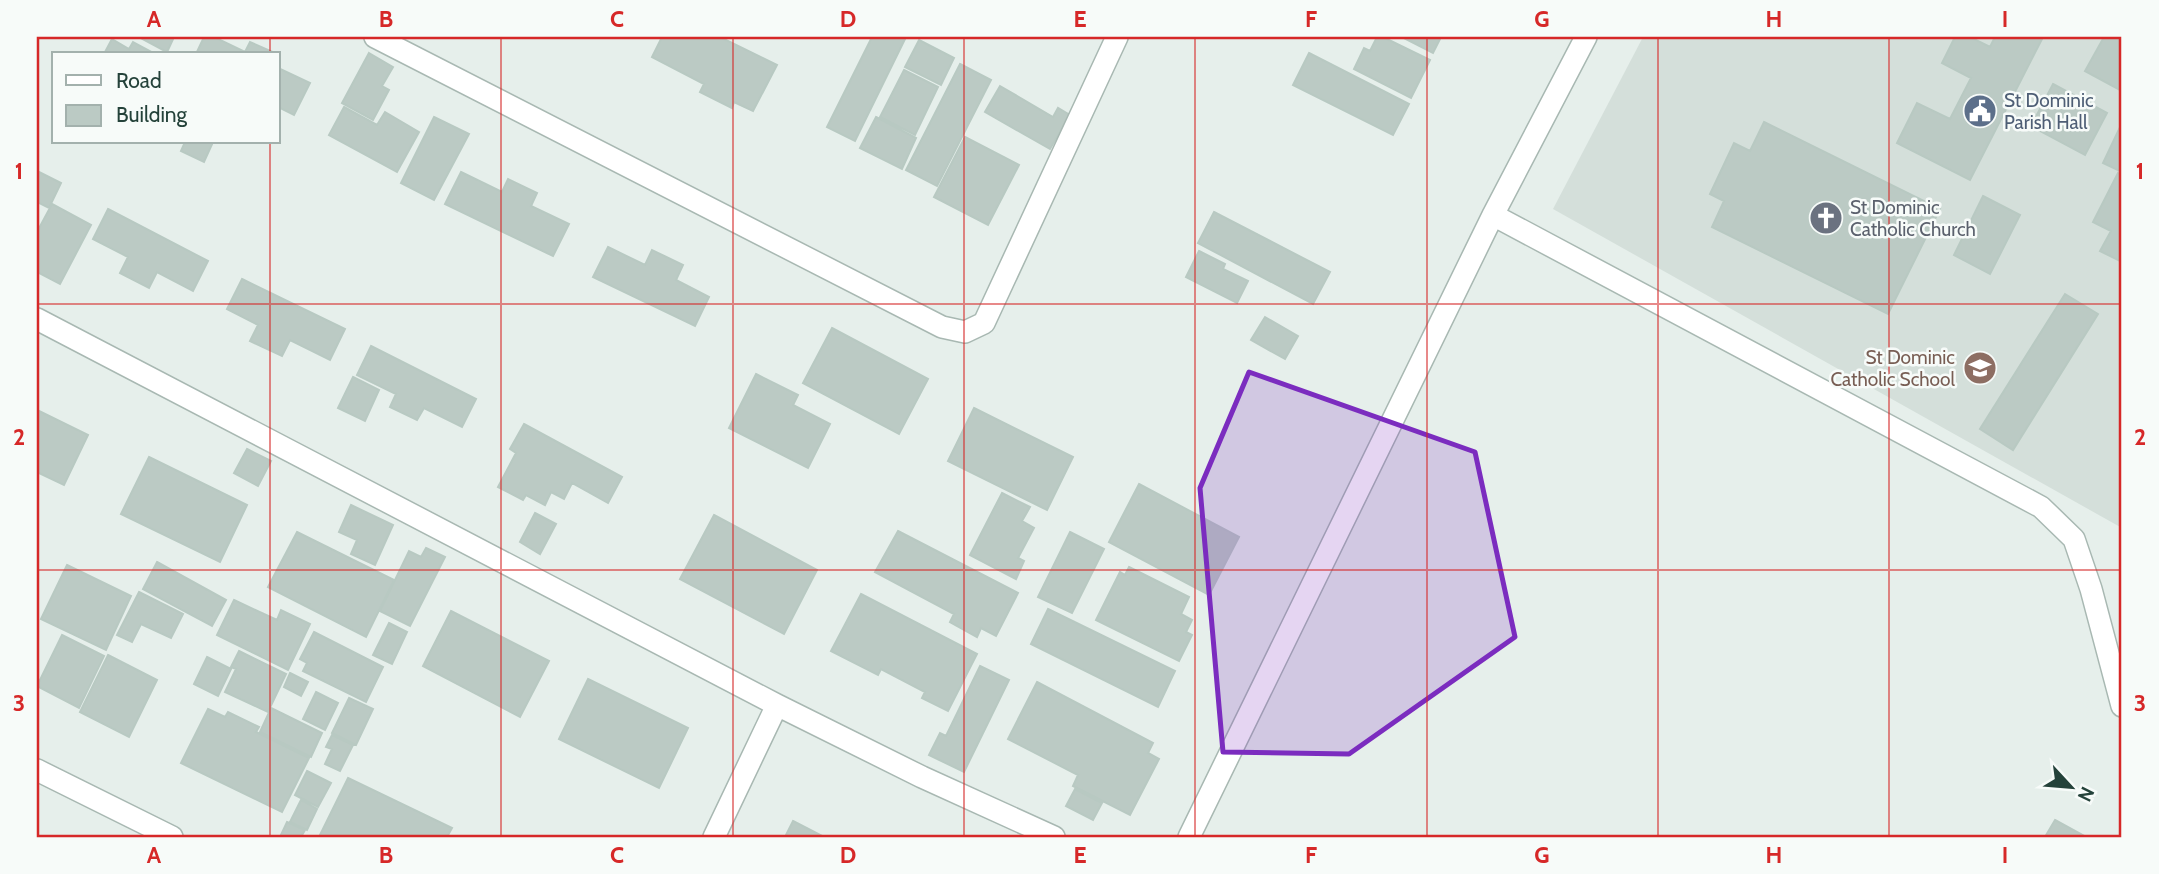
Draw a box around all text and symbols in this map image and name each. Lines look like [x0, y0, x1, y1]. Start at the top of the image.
text: A [147, 5, 162, 33]
text: B [379, 5, 393, 33]
text: C [610, 5, 624, 33]
text: D [840, 5, 856, 33]
text: E [1073, 5, 1087, 33]
text: F [1305, 5, 1317, 33]
text: G [1534, 5, 1550, 33]
text: H [1766, 5, 1782, 33]
text: I [2002, 5, 2008, 33]
legend [52, 52, 280, 144]
text: Road [116, 68, 162, 93]
place label: St Dominic Parish Hall [2004, 89, 2094, 134]
public building icon: St Dominic Parish Hall [1961, 92, 1999, 130]
text: Building [116, 102, 188, 127]
text: 1 [15, 157, 23, 185]
text: 1 [2136, 157, 2144, 185]
place label: St Dominic Catholic Church [1850, 196, 1976, 241]
church icon: St Dominic Catholic Church [1807, 199, 1845, 237]
place label: St Dominic Catholic School [1830, 346, 1956, 391]
school or university icon: St Dominic Catholic School [1961, 349, 1999, 387]
text: 2 [13, 423, 25, 451]
text: 2 [2134, 423, 2146, 451]
text: 3 [13, 689, 25, 717]
text: 3 [2134, 689, 2146, 717]
north arrow [2036, 752, 2106, 822]
text: N [2073, 783, 2099, 805]
text: A [147, 841, 162, 869]
text: B [379, 841, 393, 869]
text: C [610, 841, 624, 869]
text: D [840, 841, 856, 869]
text: E [1073, 841, 1087, 869]
text: F [1305, 841, 1317, 869]
text: G [1534, 841, 1550, 869]
text: H [1766, 841, 1782, 869]
text: I [2002, 841, 2008, 869]

